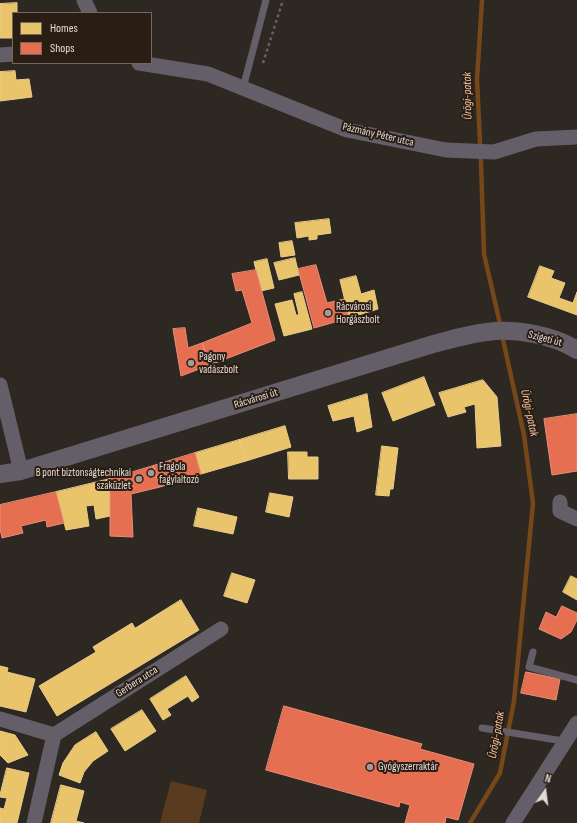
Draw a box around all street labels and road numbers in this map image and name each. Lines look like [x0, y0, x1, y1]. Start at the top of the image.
street label: Pázmány Péter utca [341, 120, 415, 150]
street label: Szigeti út [527, 328, 563, 350]
street label: Rácvárosi út [233, 386, 279, 412]
street label: Gerbera utca [114, 664, 160, 700]

